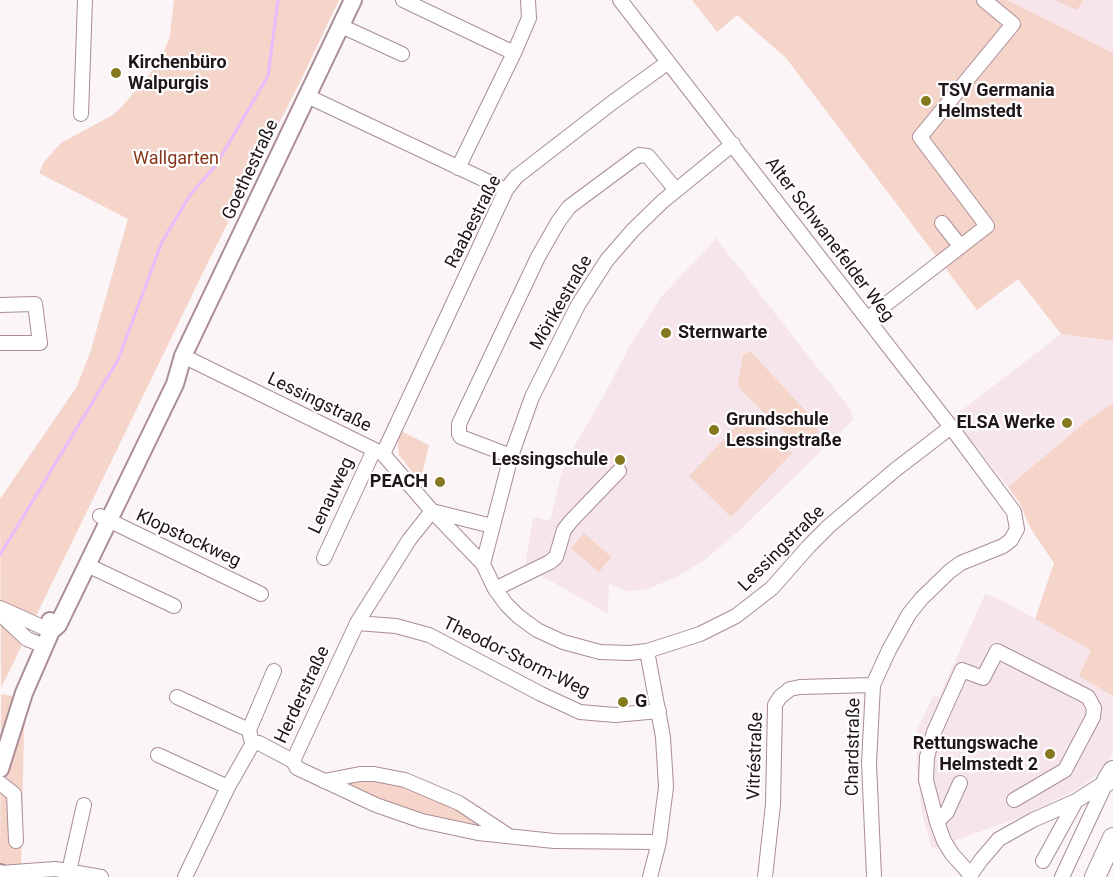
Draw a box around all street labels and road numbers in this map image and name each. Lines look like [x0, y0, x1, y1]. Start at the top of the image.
street label: Goethestraße [218, 116, 284, 224]
street label: Alter Schwanefelder Weg [760, 153, 898, 327]
street label: Raabestraße [441, 172, 507, 272]
street label: Mörikestraße [526, 252, 598, 354]
street label: Lessingstraße [263, 368, 375, 438]
street label: Lenauweg [305, 454, 359, 538]
street label: Lessingstraße [734, 501, 830, 597]
street label: Klopstockweg [132, 505, 244, 573]
street label: Theodor-Storm-Weg [439, 613, 593, 703]
street label: Herderstraße [271, 643, 335, 747]
street label: Chardstraße [842, 698, 866, 796]
street label: Vitréstraße [744, 712, 768, 800]

